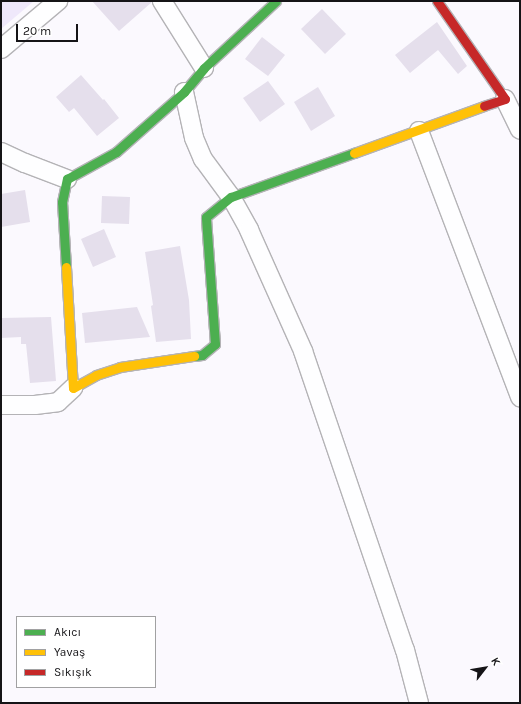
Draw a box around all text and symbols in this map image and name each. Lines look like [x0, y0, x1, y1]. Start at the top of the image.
scale bar [18, 16, 80, 42]
text: 20 m [23, 24, 51, 38]
legend [16, 616, 156, 688]
text: Akıcı [54, 625, 81, 639]
text: Yavaş [54, 645, 85, 659]
north arrow [465, 648, 505, 688]
text: K [488, 655, 503, 668]
text: Sıkışık [54, 665, 92, 679]

